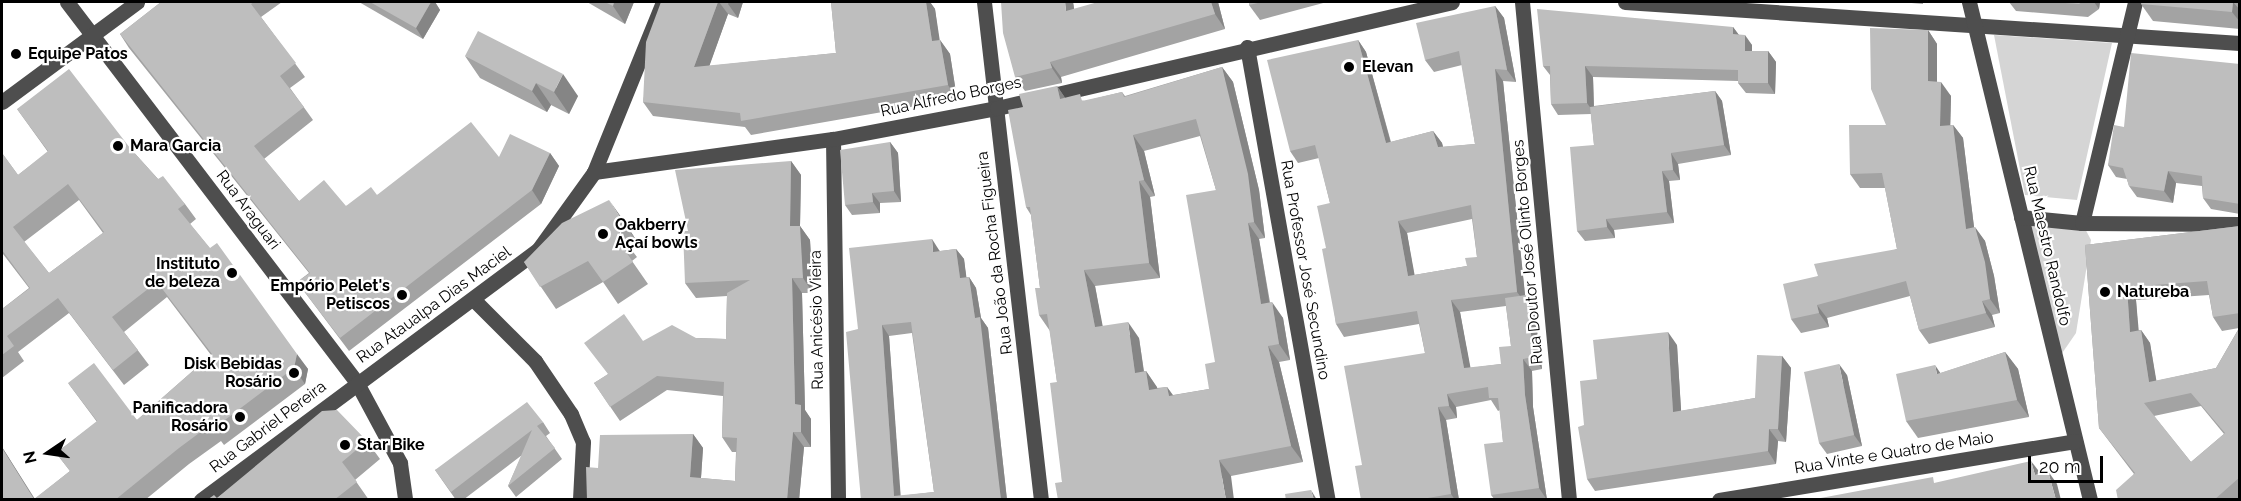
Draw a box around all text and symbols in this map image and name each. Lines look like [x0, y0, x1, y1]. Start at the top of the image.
place label: Equipe Patos [28, 44, 128, 64]
marker: Equipe Patos [9, 47, 23, 61]
place label: Elevan [1362, 57, 1413, 77]
marker: Elevan [1340, 58, 1358, 76]
street label: Rua Alfredo Borges [879, 73, 1023, 121]
place label: Mara Garcia [130, 136, 221, 156]
street label: Rua Doutor José Olinto Borges [1509, 138, 1547, 366]
marker: Mara Garcia [111, 139, 125, 153]
street label: Rua João da Rocha Figueira [973, 150, 1017, 356]
street label: Rua Professor José Secundino [1276, 158, 1334, 382]
street label: Rua Maestro Randolfo [2019, 164, 2075, 328]
street label: Rua Araguari [212, 166, 284, 254]
place label: Oakberry Açaí bowls [615, 215, 698, 253]
marker: Oakberry Açaí bowls [596, 227, 610, 241]
street label: Rua Ataualpa Dias Maciel [353, 242, 515, 368]
street label: Rua Anicésio Vieira [806, 249, 828, 391]
place label: Instituto de beleza [145, 254, 220, 292]
marker: Instituto de beleza [225, 266, 239, 280]
place label: Empório Pelet's Petiscos [270, 276, 390, 314]
place label: Natureba [2117, 282, 2189, 302]
marker: Natureba [2098, 285, 2112, 299]
marker: Empório Pelet's Petiscos [395, 288, 409, 302]
place label: Disk Bebidas Rosário [184, 354, 282, 392]
marker: Disk Bebidas Rosário [287, 366, 301, 380]
street label: Rua Gabriel Pereira [206, 377, 330, 477]
place label: Panificadora Rosário [133, 398, 228, 436]
marker: Panificadora Rosário [233, 410, 247, 424]
north arrow [18, 423, 78, 483]
street label: Rua Vinte e Quatro de Maio [1793, 428, 1995, 478]
place label: Star Bike [357, 435, 425, 455]
marker: Star Bike [338, 438, 352, 452]
scale bar [2031, 444, 2106, 482]
text: N [19, 449, 41, 465]
text: 20 m [2039, 456, 2081, 477]

